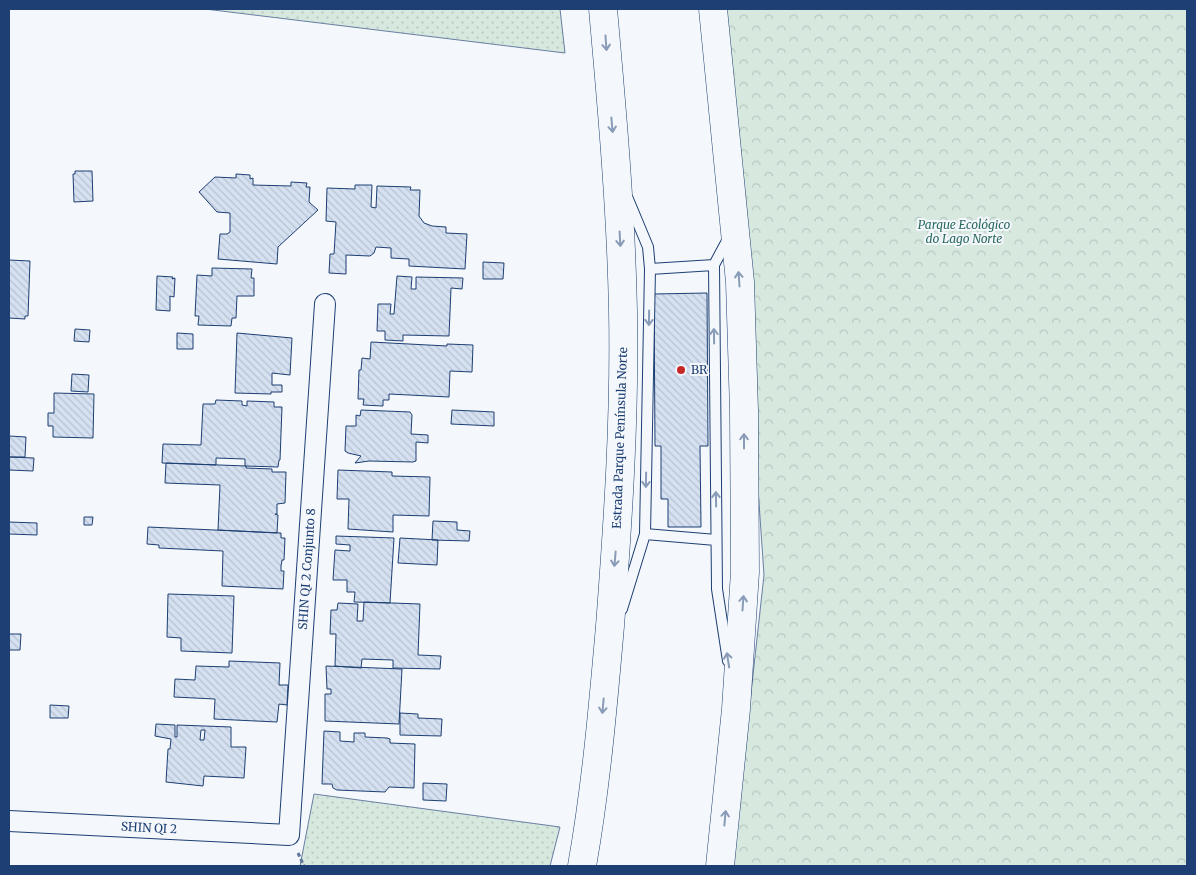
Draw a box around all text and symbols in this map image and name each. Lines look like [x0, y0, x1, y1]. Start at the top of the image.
one-way arrow [601, 35, 610, 51]
one-way arrow [608, 117, 617, 133]
park label: Parque Ecológico do Lago Norte [918, 217, 1010, 246]
one-way arrow [615, 231, 624, 247]
one-way arrow [735, 271, 744, 287]
one-way arrow [644, 310, 654, 326]
one-way arrow [709, 328, 719, 344]
street label: Estrada Parque Península Norte [609, 347, 630, 529]
place label: BR [691, 362, 708, 377]
marker: BR [675, 364, 687, 376]
one-way arrow [740, 433, 749, 449]
one-way arrow [642, 472, 651, 488]
one-way arrow [711, 491, 721, 507]
street label: SHIN QI 2 Conjunto 8 [295, 508, 318, 630]
one-way arrow [610, 551, 620, 567]
one-way arrow [738, 596, 747, 612]
one-way arrow [723, 653, 733, 669]
one-way arrow [598, 698, 608, 714]
one-way arrow [720, 810, 730, 826]
street label: SHIN QI 2 [121, 819, 177, 836]

